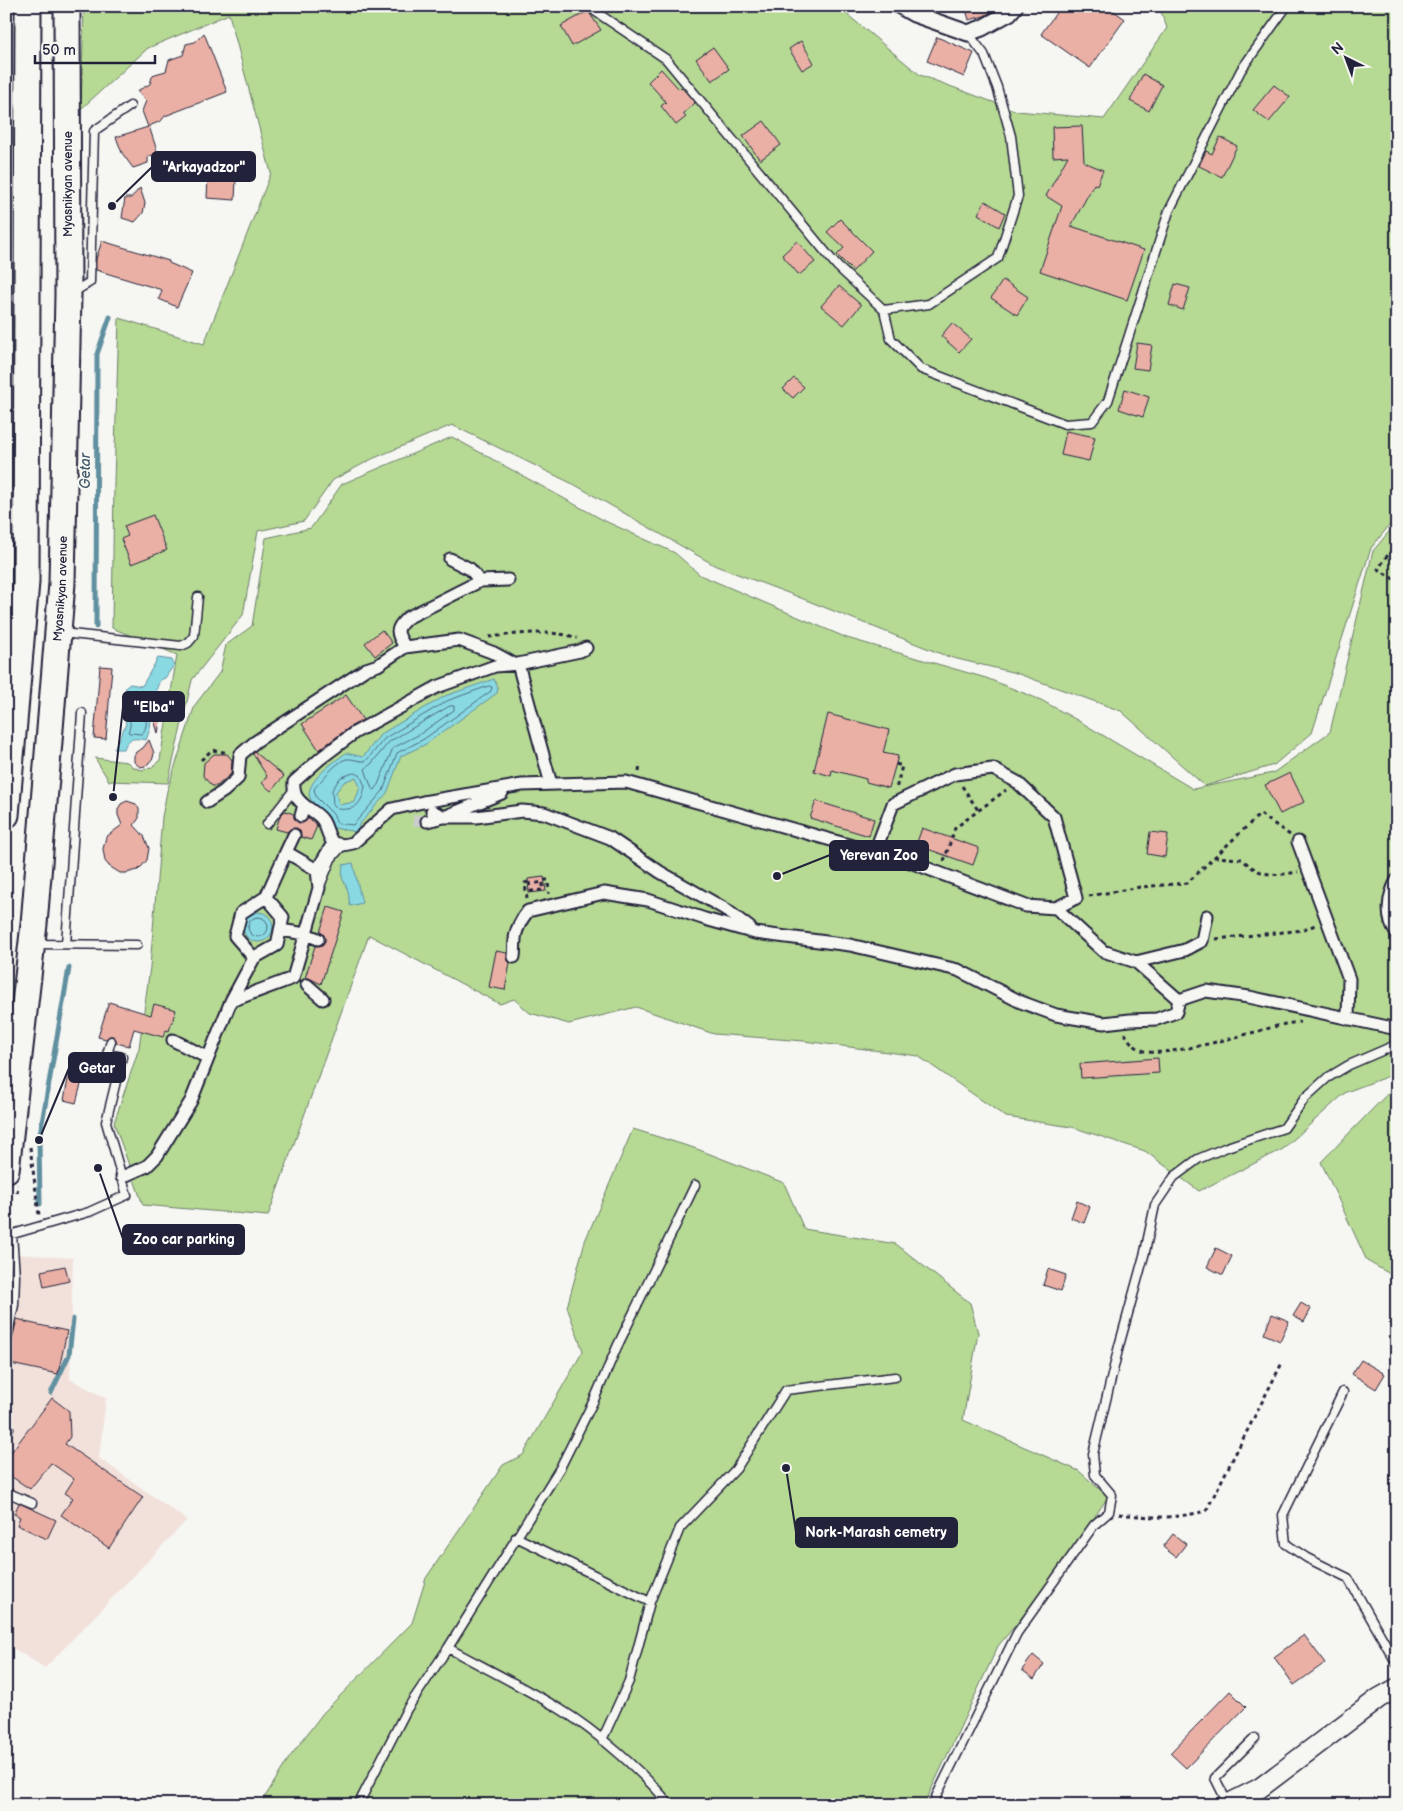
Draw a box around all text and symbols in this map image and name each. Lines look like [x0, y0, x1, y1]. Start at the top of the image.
scale bar [35, 32, 155, 64]
north arrow [1320, 32, 1370, 82]
text: N [1328, 39, 1347, 59]
text: 50 m [42, 41, 76, 60]
street label: Myasnikyan avenue [61, 131, 76, 237]
callout: "Arkayadzor" [152, 152, 255, 181]
text: "Arkayadzor" [163, 159, 245, 176]
water label: Getar [77, 452, 94, 489]
street label: Myasnikyan avenue [50, 536, 71, 642]
callout: "Elba" [123, 692, 184, 721]
text: "Elba" [133, 699, 175, 716]
callout: Yerevan Zoo [830, 841, 928, 870]
text: Yerevan Zoo [840, 847, 918, 864]
callout: Getar [69, 1053, 125, 1082]
text: Getar [79, 1060, 116, 1077]
callout: Zoo car parking [123, 1225, 244, 1254]
text: Zoo car parking [133, 1231, 235, 1248]
callout: Nork-Marash cemetry [796, 1518, 957, 1547]
text: Nork-Marash cemetry [805, 1524, 947, 1541]

